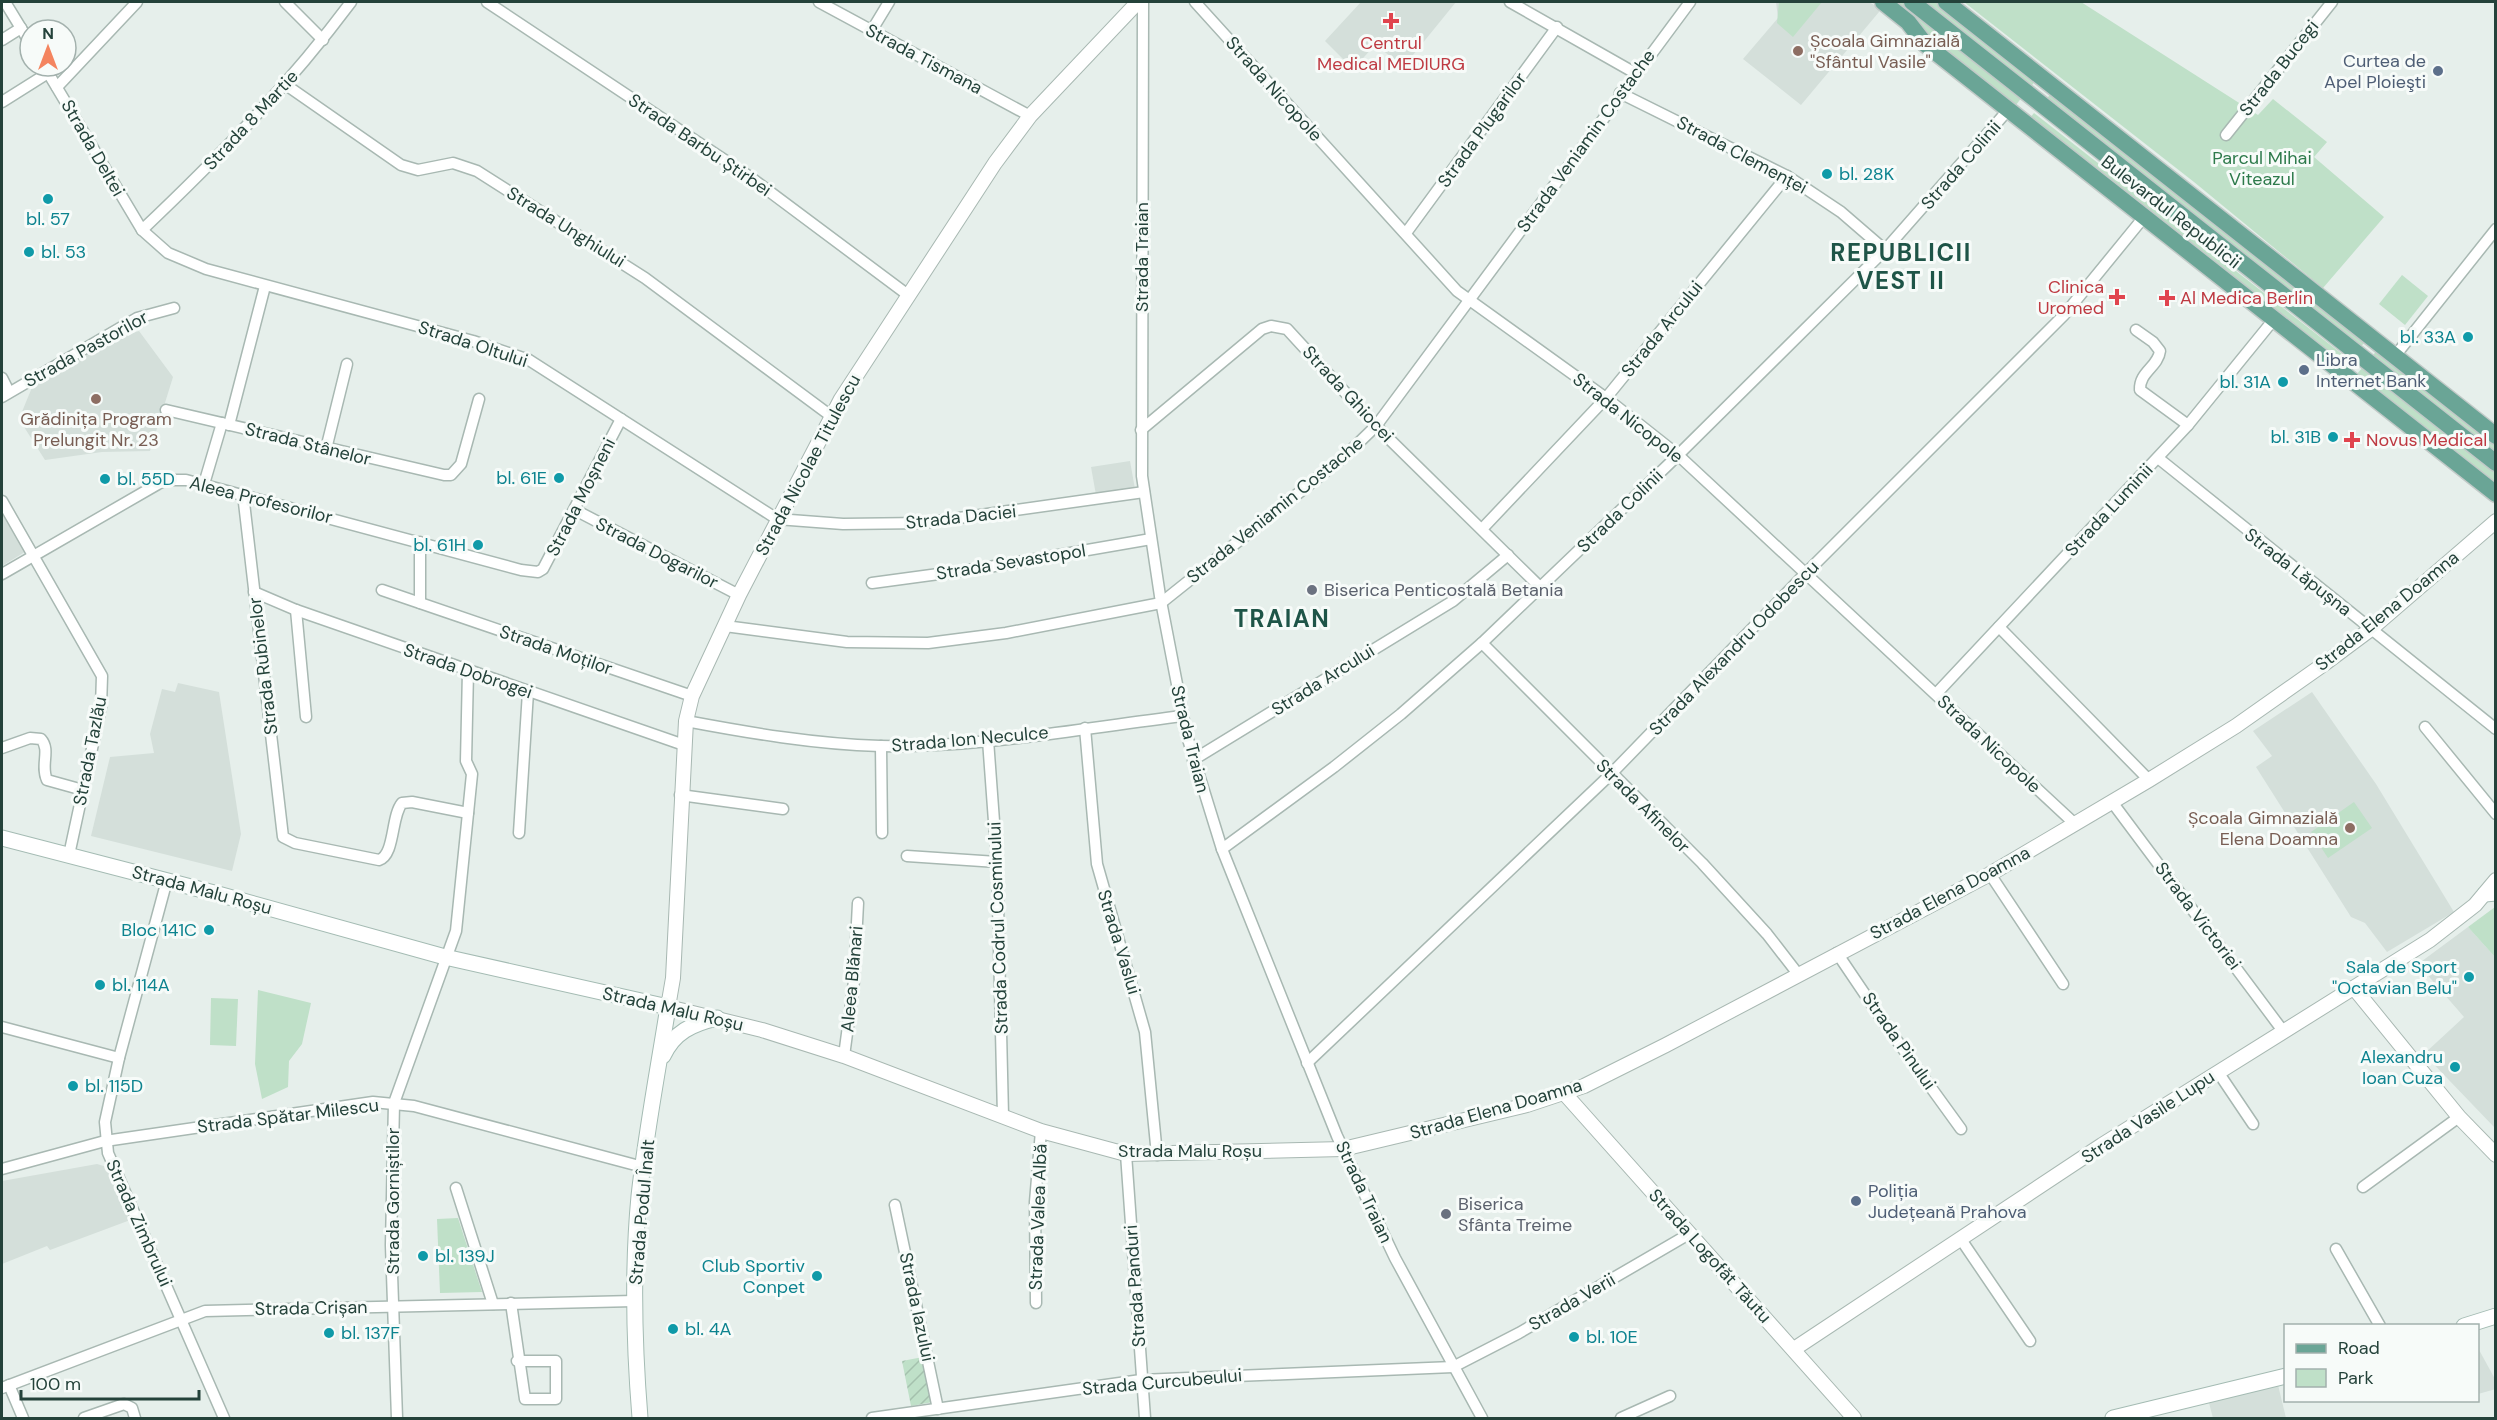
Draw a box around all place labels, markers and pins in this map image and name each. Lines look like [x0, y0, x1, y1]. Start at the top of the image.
marker: Centrul Medical MEDIURG [1382, 12, 1400, 30]
place label: Școala Gimnazială "Sfântul Vasile" [1810, 29, 1960, 74]
place label: Centrul Medical MEDIURG [1317, 31, 1465, 76]
marker: Școala Gimnazială "Sfântul Vasile" [1791, 44, 1805, 58]
place label: Curtea de Apel Ploieşti [2324, 49, 2426, 94]
marker: Curtea de Apel Ploieşti [2431, 64, 2445, 78]
place label: bl. 28K [1839, 162, 1895, 186]
marker: bl. 28K [1820, 167, 1834, 181]
marker: bl. 57 [41, 192, 55, 206]
place label: bl. 57 [26, 207, 70, 231]
place label: bl. 53 [41, 240, 86, 264]
marker: bl. 53 [22, 245, 36, 259]
place label: Clinica Uromed [2038, 275, 2104, 320]
place label: Al Medica Berlin [2180, 286, 2313, 310]
marker: Clinica Uromed [2108, 288, 2126, 306]
marker: Al Medica Berlin [2158, 289, 2176, 307]
place label: bl. 33A [2400, 325, 2456, 349]
marker: bl. 33A [2461, 330, 2475, 344]
place label: Libra Internet Bank [2316, 348, 2426, 393]
marker: Libra Internet Bank [2297, 363, 2311, 377]
place label: bl. 31A [2219, 370, 2271, 394]
marker: bl. 31A [2276, 375, 2290, 389]
marker: Grădinița Program Prelungit Nr. 23 [89, 392, 103, 406]
place label: Grădinița Program Prelungit Nr. 23 [20, 407, 172, 452]
place label: bl. 31B [2271, 425, 2321, 449]
place label: Novus Medical [2366, 428, 2487, 452]
marker: bl. 31B [2326, 430, 2340, 444]
marker: Novus Medical [2343, 431, 2361, 449]
place label: bl. 61E [496, 466, 547, 490]
place label: bl. 55D [117, 467, 175, 491]
marker: bl. 61E [552, 471, 566, 485]
marker: bl. 55D [98, 472, 112, 486]
place label: bl. 61H [413, 533, 466, 557]
marker: bl. 61H [471, 538, 485, 552]
place label: Biserica Penticostală Betania [1324, 578, 1563, 602]
marker: Biserica Penticostală Betania [1305, 583, 1319, 597]
place label: Școala Gimnazială Elena Doamna [2188, 806, 2338, 851]
marker: Școala Gimnazială Elena Doamna [2343, 821, 2357, 835]
place label: Bloc 141C [121, 918, 197, 942]
marker: Bloc 141C [202, 923, 216, 937]
place label: Sala de Sport "Octavian Belu" [2332, 955, 2457, 1000]
marker: Sala de Sport "Octavian Belu" [2462, 970, 2476, 984]
place label: bl. 114A [112, 973, 170, 997]
marker: bl. 114A [93, 978, 107, 992]
place label: Alexandru Ioan Cuza [2360, 1045, 2443, 1090]
marker: Alexandru Ioan Cuza [2448, 1060, 2462, 1074]
place label: bl. 115D [85, 1074, 143, 1098]
marker: bl. 115D [66, 1079, 80, 1093]
place label: Poliția Județeană Prahova [1868, 1179, 2027, 1224]
place label: Biserica Sfânta Treime [1458, 1192, 1572, 1237]
marker: Poliția Județeană Prahova [1849, 1194, 1863, 1208]
marker: Biserica Sfânta Treime [1439, 1207, 1453, 1221]
place label: bl. 139J [435, 1244, 495, 1268]
marker: bl. 139J [416, 1249, 430, 1263]
place label: Club Sportiv Conpet [702, 1254, 806, 1299]
marker: Club Sportiv Conpet [810, 1269, 824, 1283]
place label: bl. 4A [685, 1317, 732, 1341]
place label: bl. 137F [341, 1321, 400, 1345]
marker: bl. 4A [666, 1322, 680, 1336]
place label: bl. 10E [1586, 1325, 1638, 1349]
marker: bl. 137F [322, 1326, 336, 1340]
marker: bl. 10E [1567, 1330, 1581, 1344]

